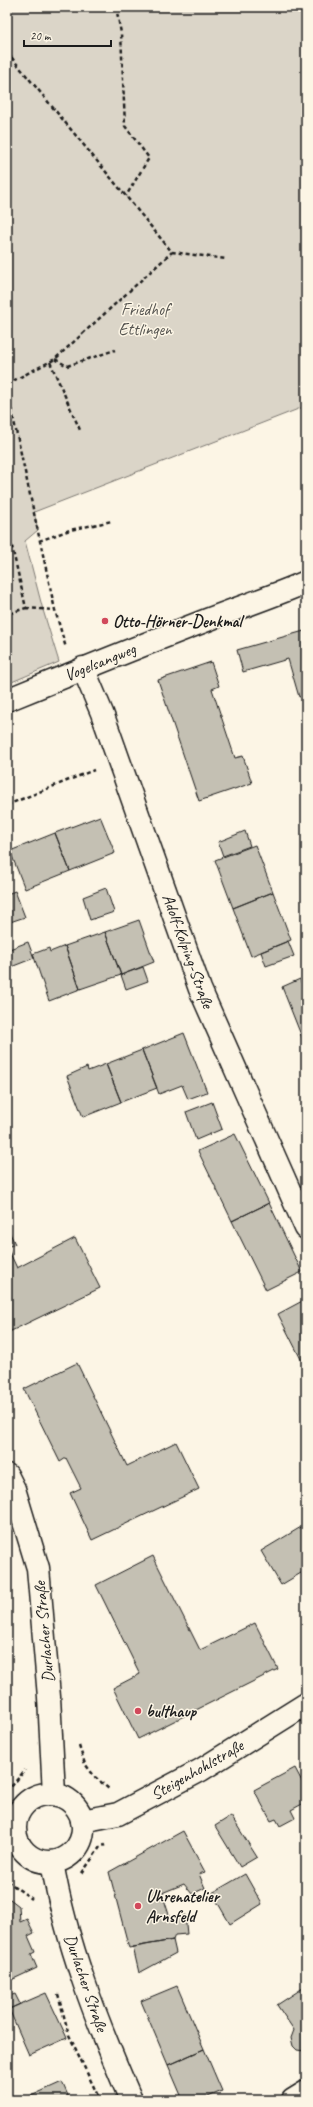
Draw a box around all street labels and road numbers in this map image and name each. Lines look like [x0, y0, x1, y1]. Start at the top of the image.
street label: Vogelsangweg [61, 638, 140, 686]
street label: Adolf-Kolping-Straße [158, 891, 219, 1012]
street label: Durlacher Straße [29, 1579, 59, 1684]
street label: Steigenhohlstraße [147, 1734, 248, 1805]
street label: Durlacher Straße [60, 1932, 113, 2036]

